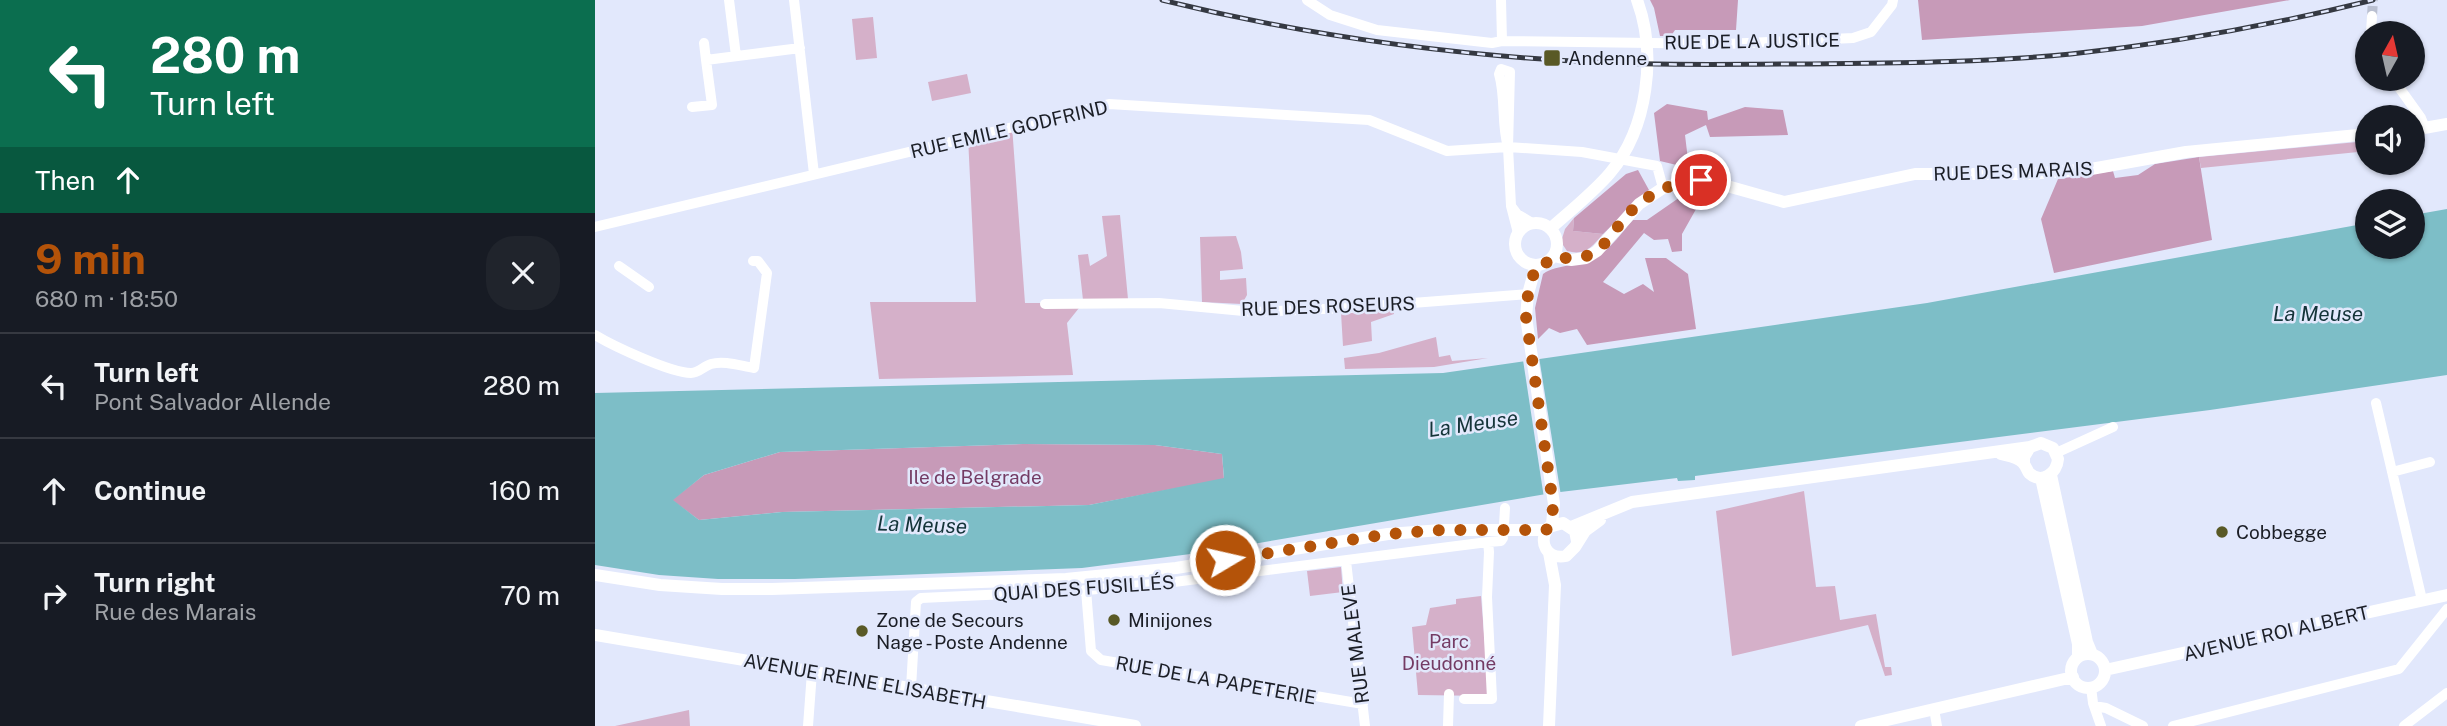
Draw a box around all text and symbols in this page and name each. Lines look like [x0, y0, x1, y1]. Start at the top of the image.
north arrow [2355, 21, 2425, 91]
map controls [2355, 21, 2425, 259]
text: 280 m [150, 26, 300, 84]
icon: left [35, 28, 126, 119]
street label: RUE DE LA JUSTICE [1664, 28, 1840, 54]
place label: Andenne [1568, 47, 1647, 69]
marker: Andenne [1542, 48, 1562, 68]
text: Turn left [150, 85, 275, 122]
street label: RUE EMILE GODFRIND [908, 96, 1110, 162]
button: sound [2355, 105, 2425, 175]
pin [1671, 150, 1731, 210]
street label: RUE DES MARAIS [1933, 157, 2093, 185]
icon: ahead [109, 161, 147, 199]
icon: arrive [1682, 161, 1720, 199]
text: Then [35, 165, 95, 196]
button: layers [2355, 189, 2425, 259]
text: 9 min [35, 234, 146, 283]
button: close [486, 236, 560, 310]
text: 680 m · 18:50 [35, 285, 178, 312]
street label: RUE DES ROSEURS [1241, 292, 1415, 320]
water label: La Meuse [2273, 301, 2363, 326]
text: Turn left [94, 357, 199, 388]
icon: left [35, 367, 73, 405]
text: 280 m [483, 370, 560, 401]
text: Pont Salvador Allende [94, 388, 331, 415]
water label: La Meuse [1426, 405, 1519, 442]
park label: Ile de Belgrade [908, 466, 1042, 488]
icon: ahead [35, 472, 73, 510]
text: Continue [94, 475, 206, 506]
text: 160 m [489, 475, 560, 506]
water label: La Meuse [876, 510, 968, 539]
place label: Cobbegge [2236, 521, 2327, 543]
position arrow [1188, 523, 1262, 597]
marker: Cobbegge [2214, 524, 2230, 540]
text: Turn right [94, 567, 216, 598]
street label: QUAI DES FUSILLÉS [993, 571, 1175, 605]
icon: right [35, 577, 73, 615]
text: 70 m [500, 580, 560, 611]
street label: RUE MALEVE [1337, 583, 1373, 705]
text: Rue des Marais [94, 598, 256, 625]
street label: AVENUE ROI ALBERT [2181, 601, 2371, 665]
place label: Zone de Secours Nage - Poste Andenne [876, 609, 1068, 653]
place label: Minijones [1128, 609, 1212, 631]
marker: Minijones [1106, 612, 1122, 628]
marker: Zone de Secours Nage - Poste Andenne [854, 623, 870, 639]
park label: Parc Dieudonné [1402, 630, 1496, 674]
street label: AVENUE REINE ELISABETH [742, 649, 988, 713]
street label: RUE DE LA PAPETERIE [1114, 652, 1318, 708]

